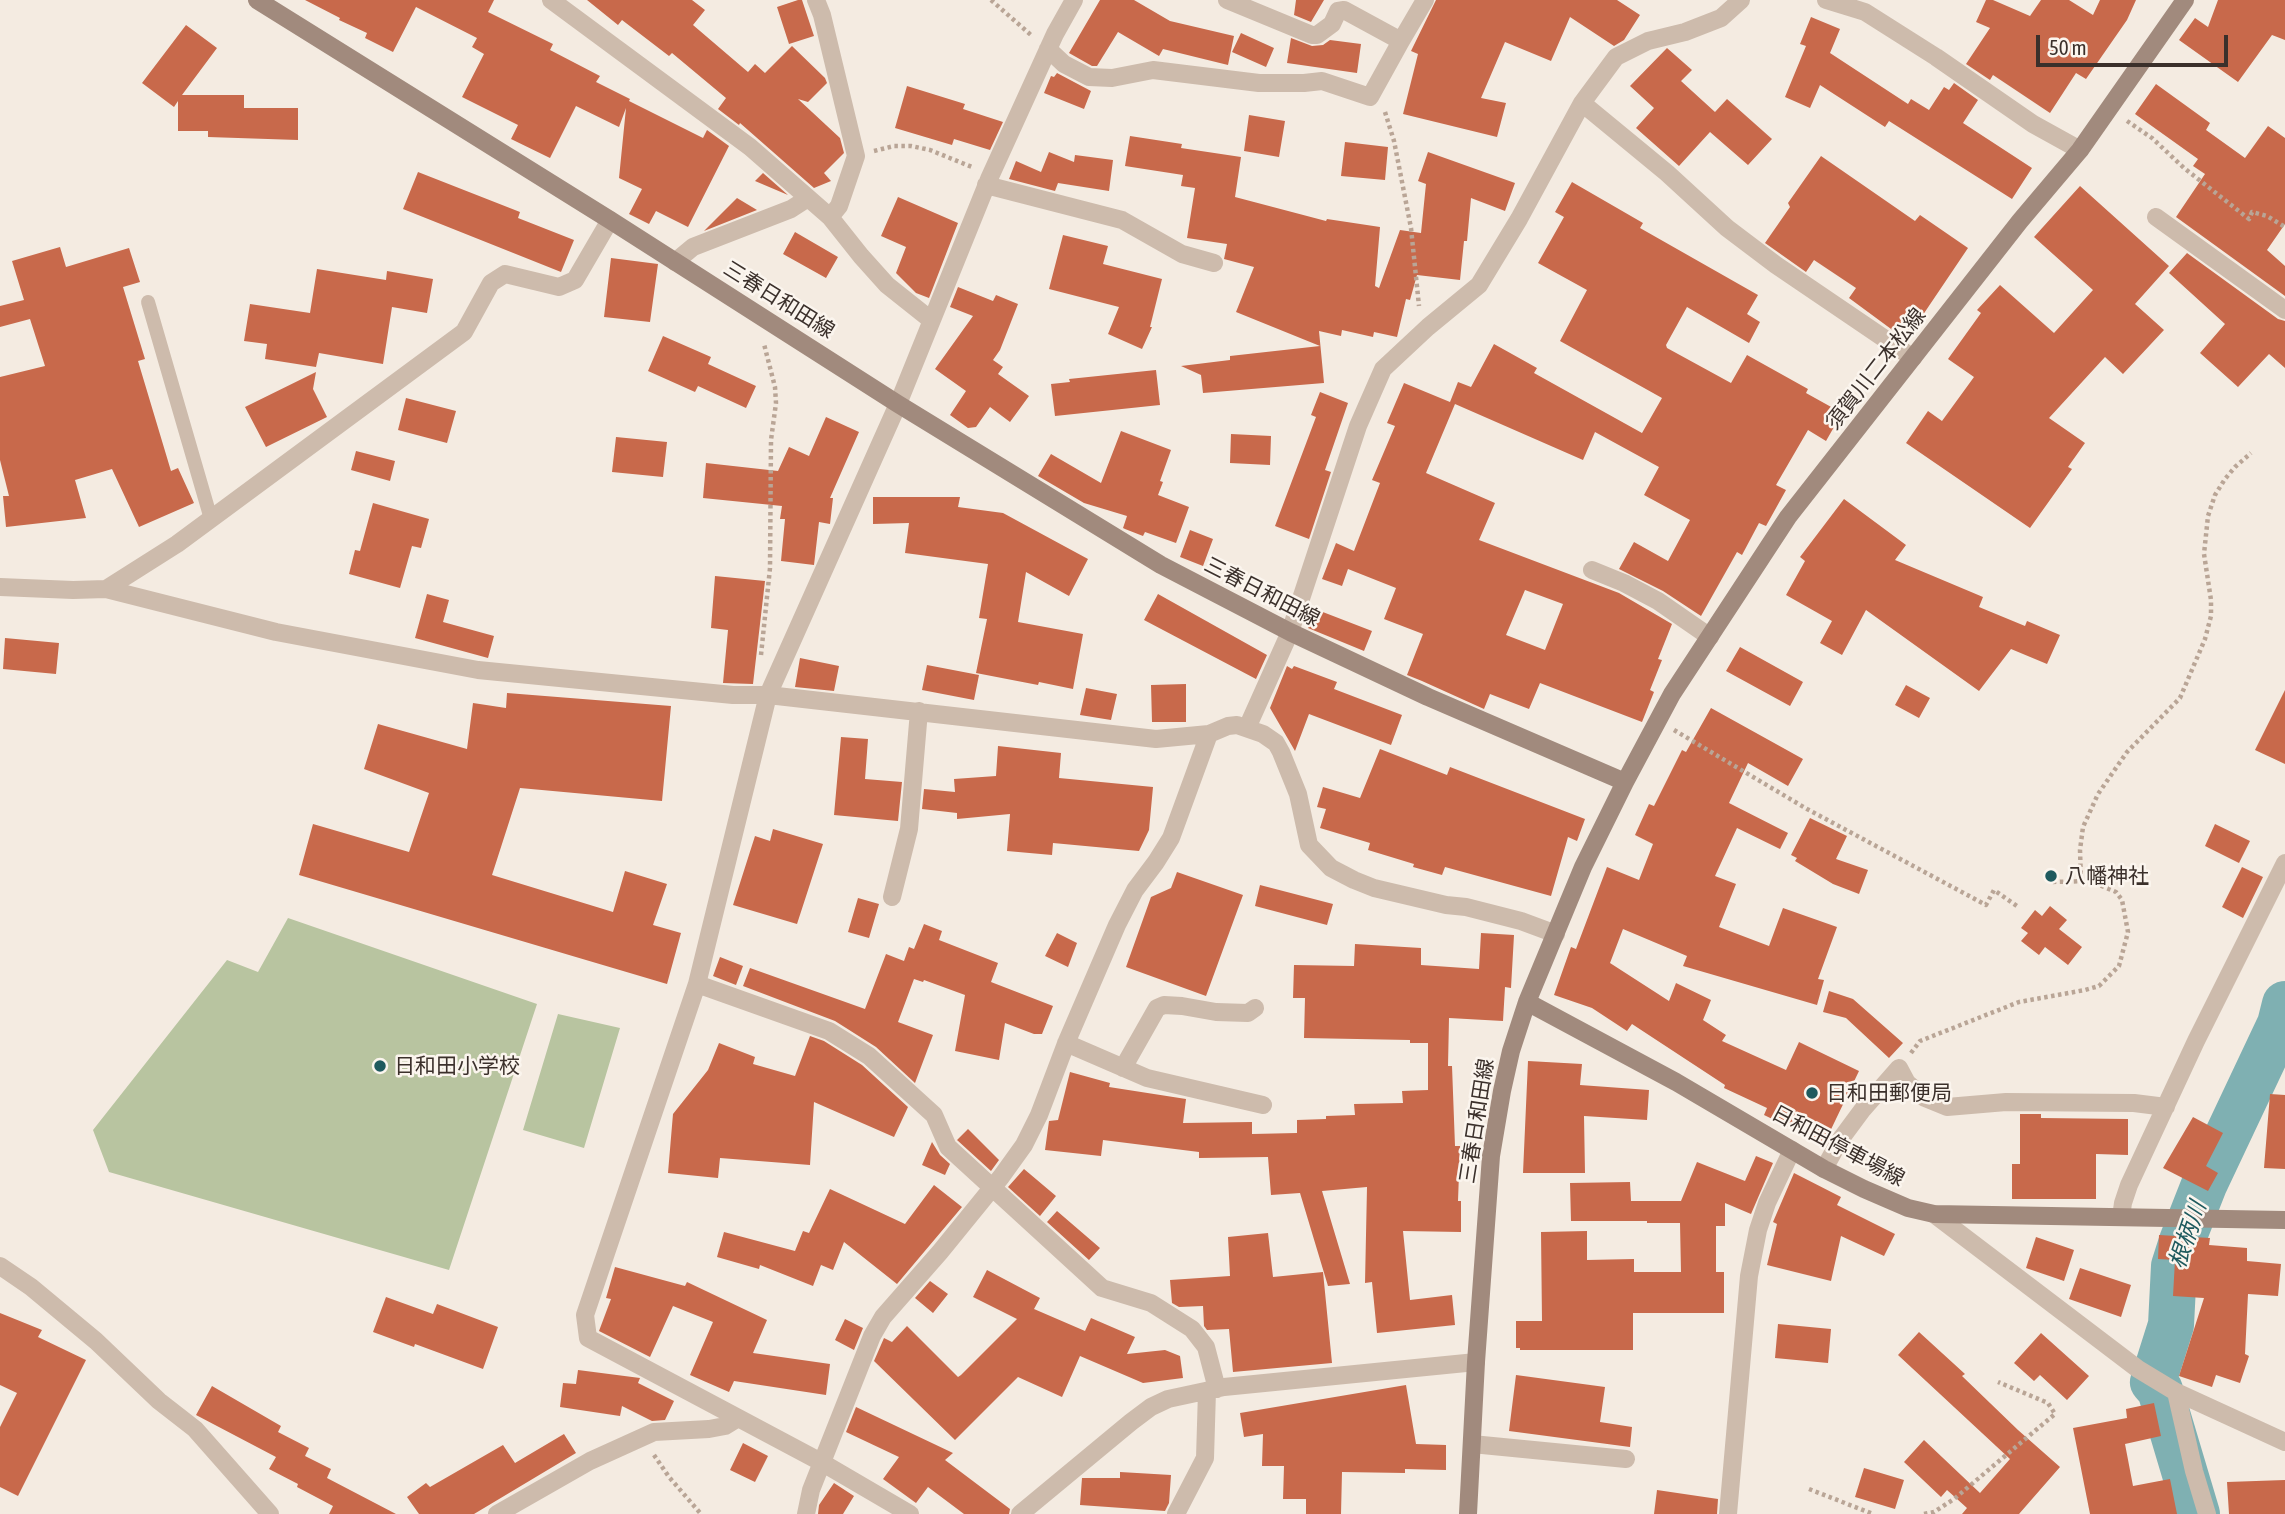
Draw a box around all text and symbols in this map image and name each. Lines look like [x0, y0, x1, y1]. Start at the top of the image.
scale bar [2040, 21, 2232, 65]
text: 50 m [2049, 35, 2087, 59]
street label: 三春日和田線 [719, 256, 839, 344]
street label: 須賀川二本松線 [1821, 303, 1931, 435]
street label: 三春日和田線 [1200, 552, 1324, 632]
place label: 八幡神社 [2065, 863, 2149, 889]
marker: 八幡神社 [2043, 868, 2059, 884]
place label: 日和田小学校 [394, 1053, 520, 1079]
street label: 三春日和田線 [1455, 1057, 1499, 1185]
marker: 日和田小学校 [372, 1058, 388, 1074]
place label: 日和田郵便局 [1826, 1080, 1952, 1106]
marker: 日和田郵便局 [1804, 1085, 1820, 1101]
street label: 日和田停車場線 [1767, 1100, 1909, 1192]
water label: 根柄川 [2164, 1198, 2212, 1272]

